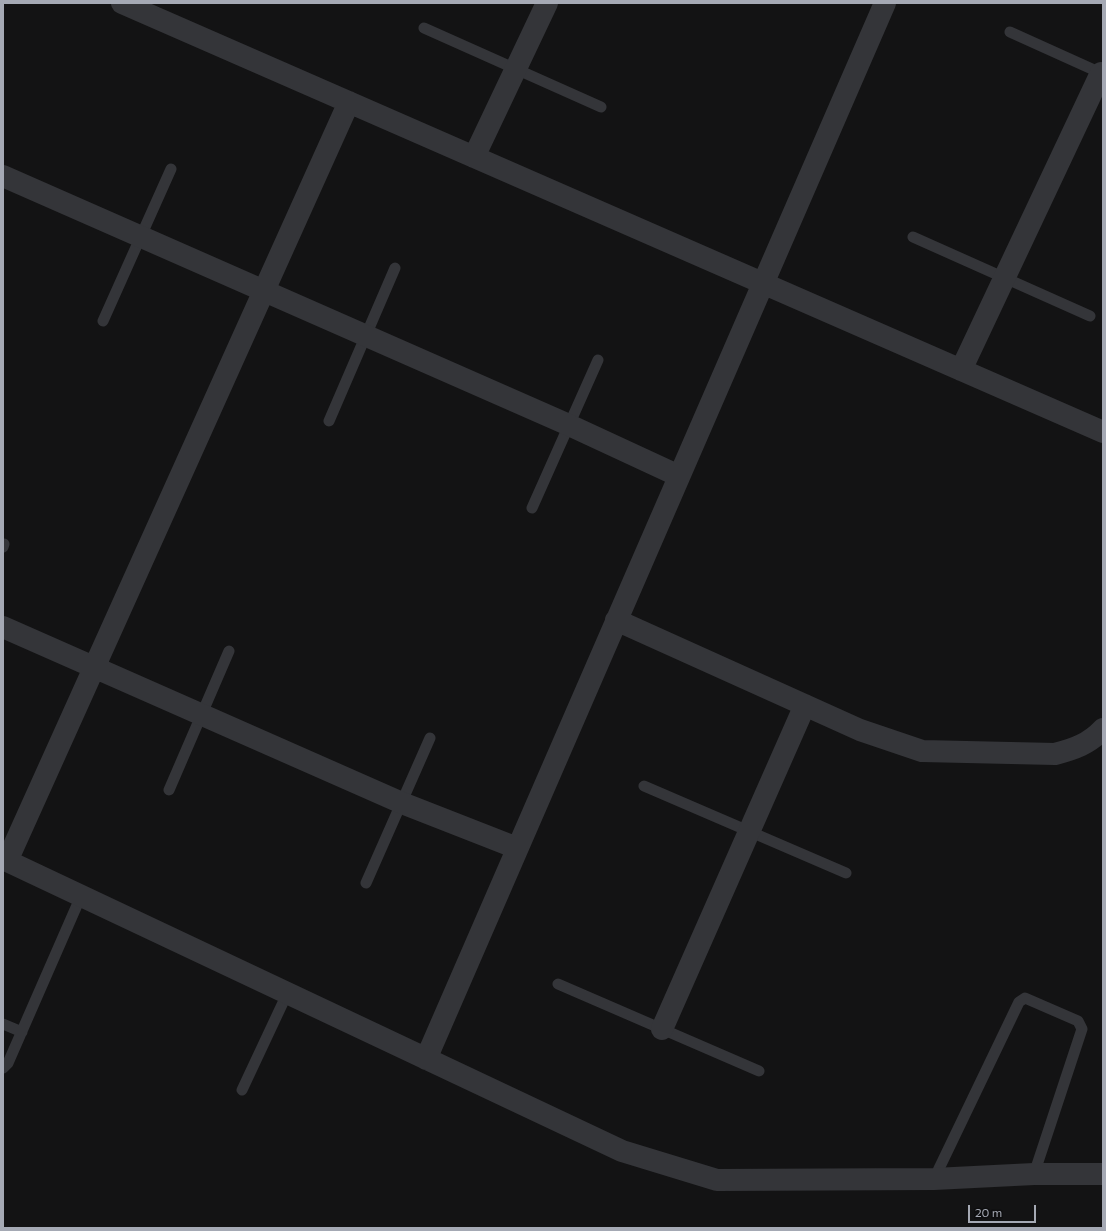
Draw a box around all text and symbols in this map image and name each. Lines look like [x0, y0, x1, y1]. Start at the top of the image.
scale bar [970, 1197, 1038, 1223]
text: 20 m [975, 1205, 1002, 1219]

